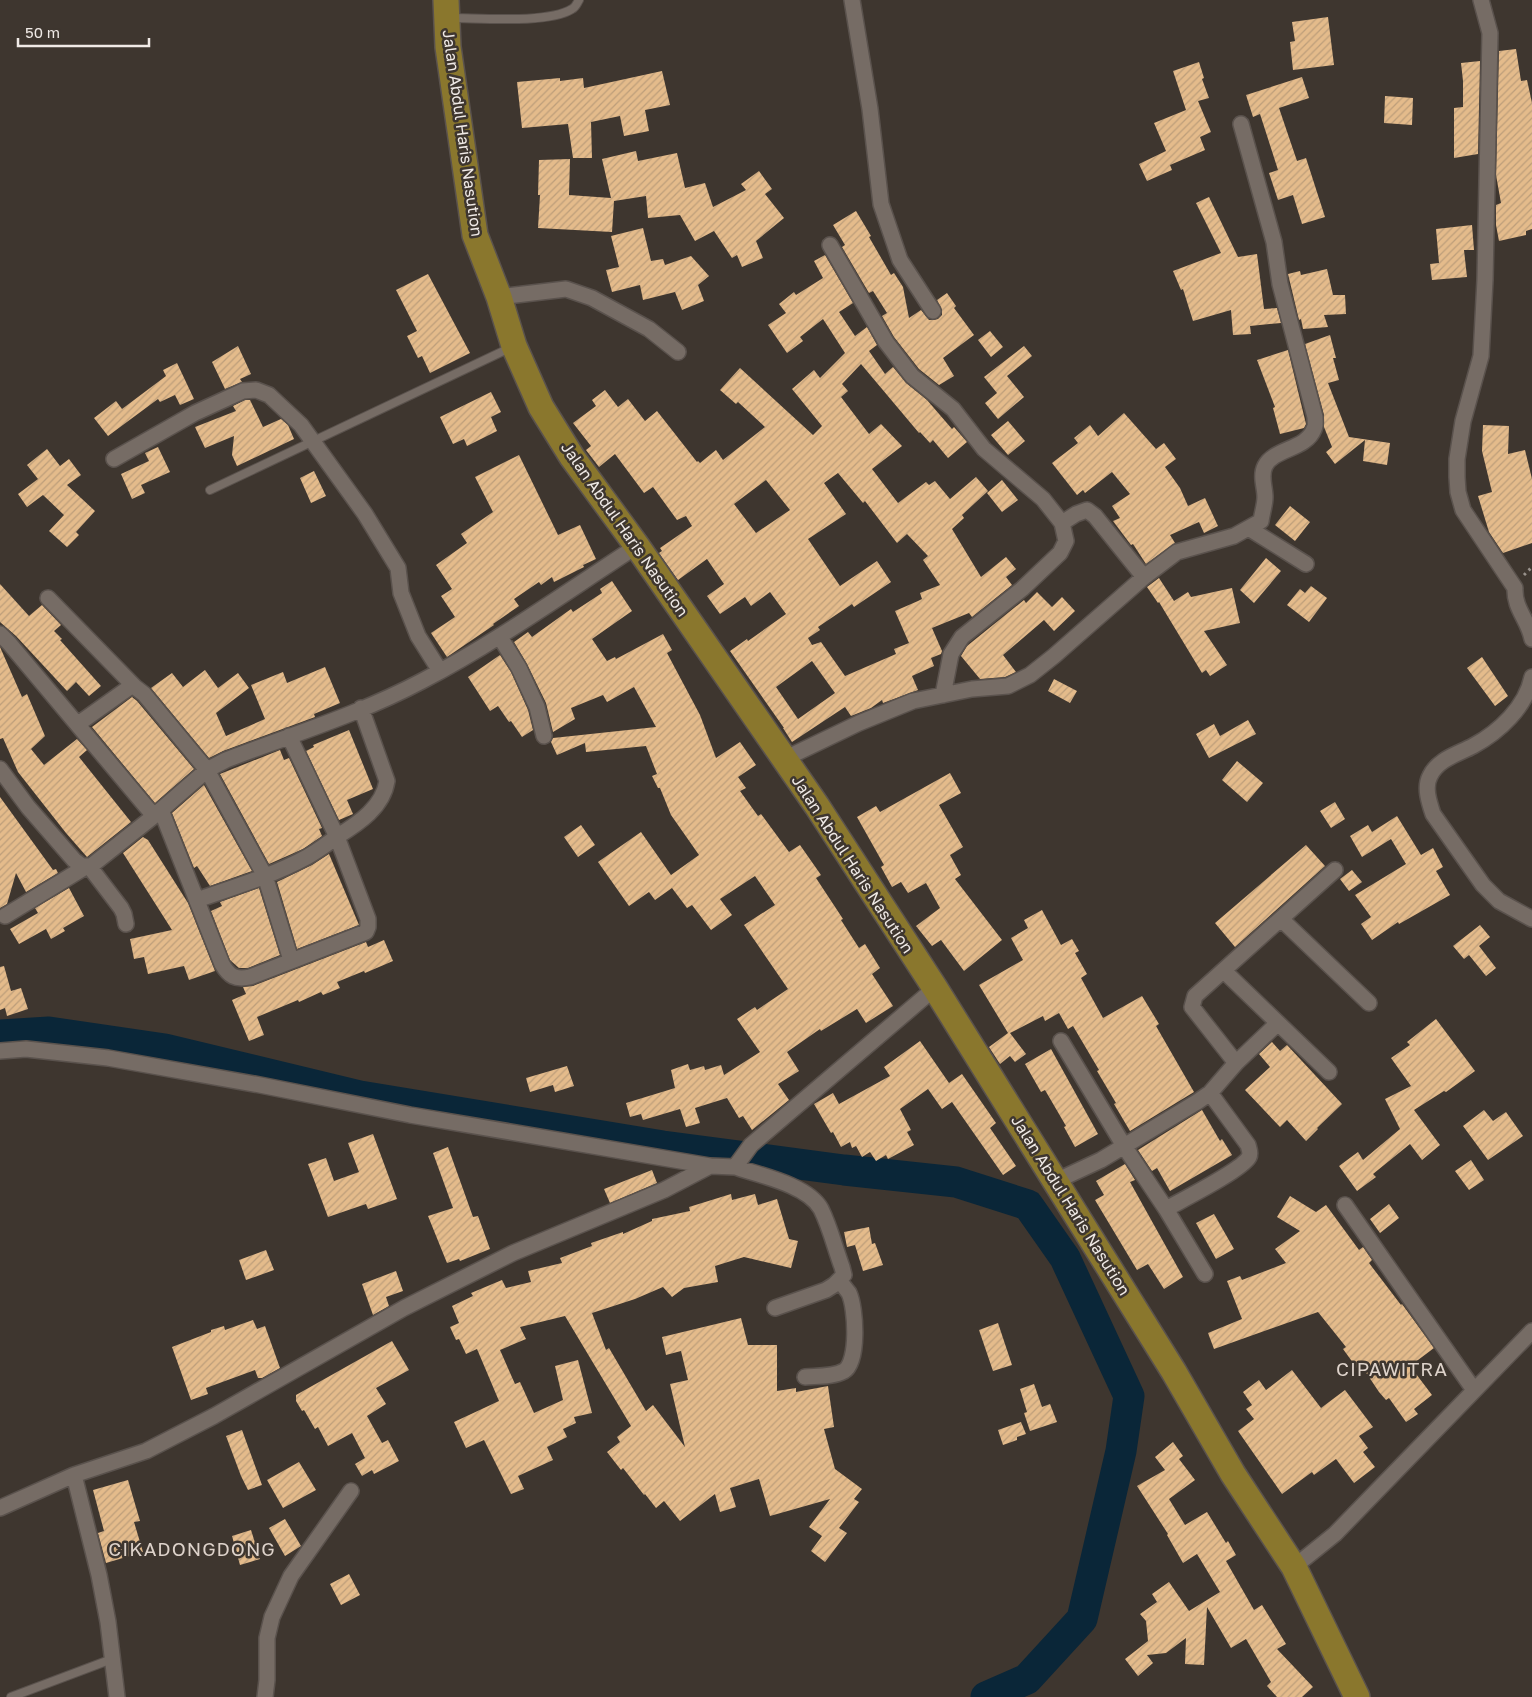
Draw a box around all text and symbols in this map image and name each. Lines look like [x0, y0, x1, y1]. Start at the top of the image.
scale bar [18, 15, 149, 47]
text: 50 m [25, 23, 60, 41]
street label: Jalan Abdul Haris Nasution [439, 28, 487, 238]
street label: Jalan Abdul Haris Nasution [557, 438, 693, 620]
street label: Jalan Abdul Haris Nasution [788, 771, 918, 957]
street label: Jalan Abdul Haris Nasution [1007, 1111, 1135, 1299]
district label: CIPAWITRA [1336, 1357, 1448, 1380]
district label: CIKADONGDONG [108, 1537, 276, 1560]

